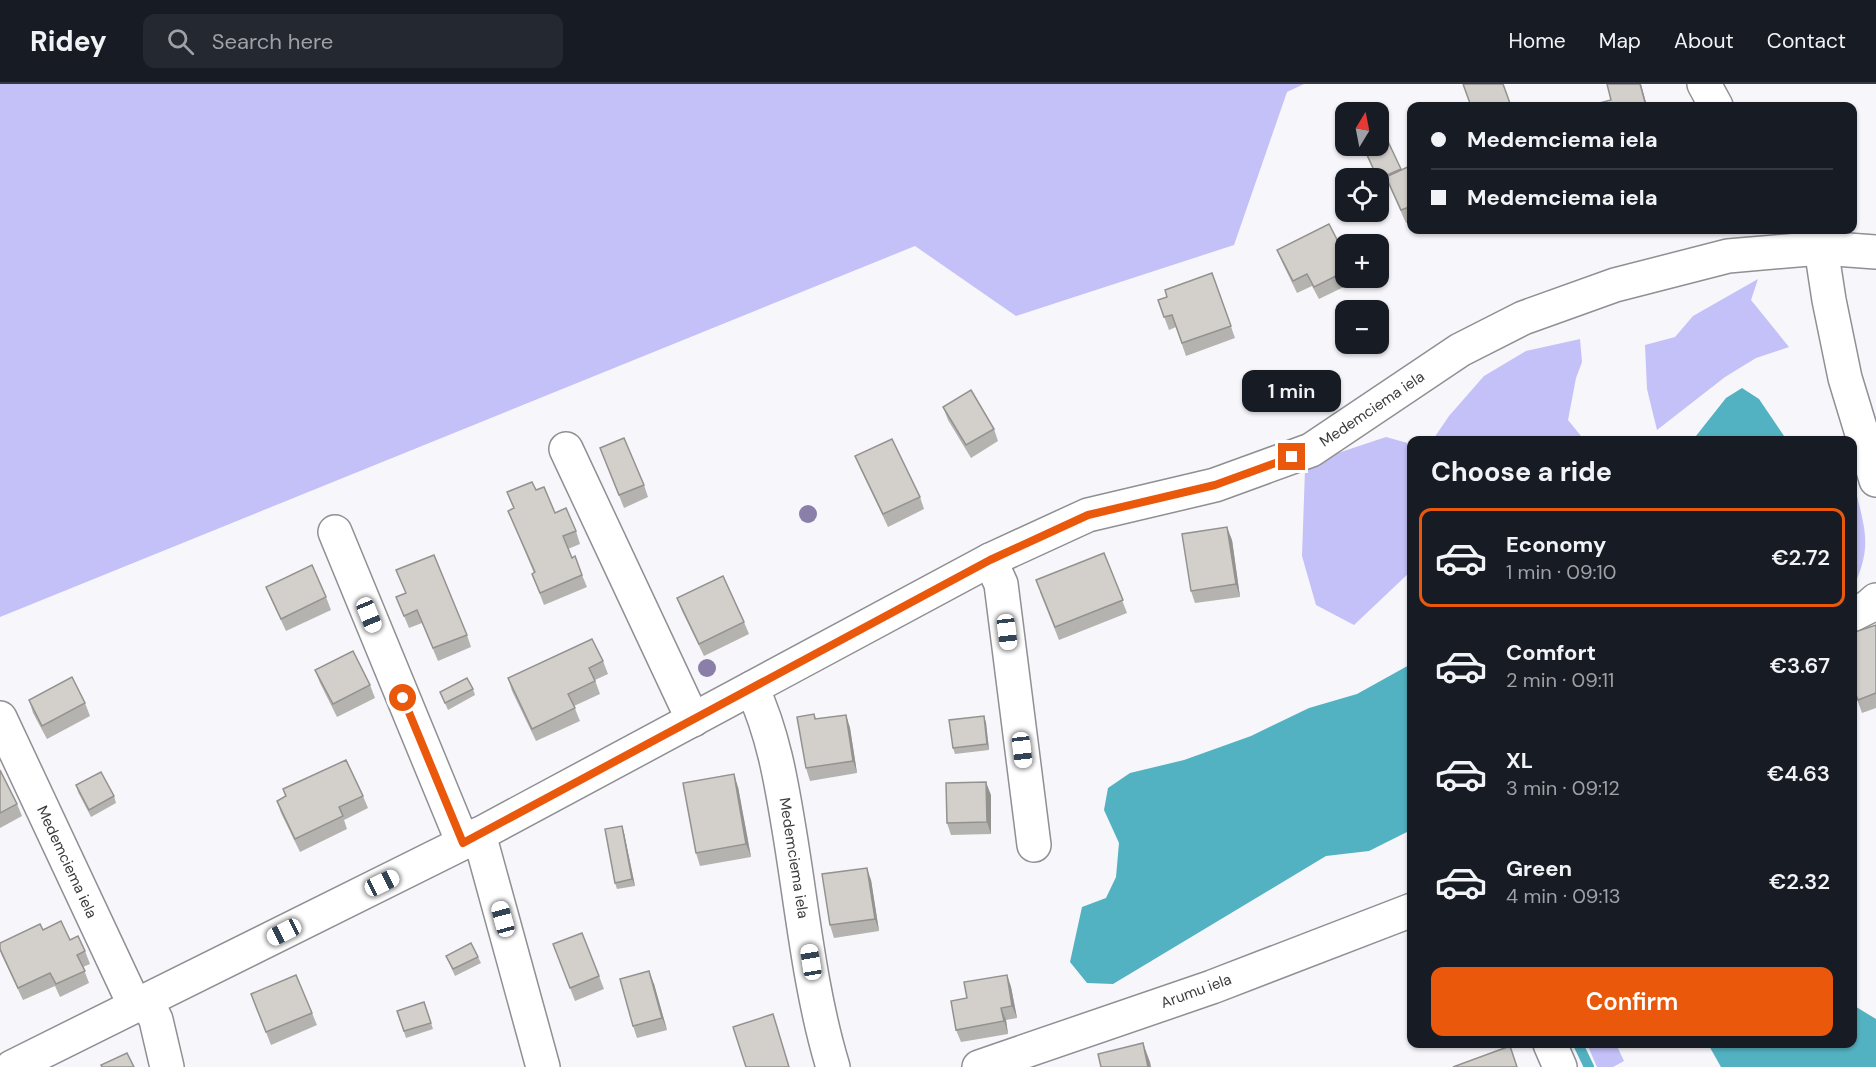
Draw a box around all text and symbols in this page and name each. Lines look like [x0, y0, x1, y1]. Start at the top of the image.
search box [143, 14, 563, 68]
text: Ridey [30, 23, 107, 60]
icon: search [164, 25, 197, 58]
text: Search here [212, 27, 333, 56]
text: Home [1508, 27, 1566, 55]
text: Map [1599, 27, 1641, 55]
text: About [1674, 27, 1734, 55]
text: Contact [1767, 27, 1846, 55]
north arrow [1335, 102, 1389, 156]
map controls [1335, 102, 1389, 354]
text: Medemciema iela [1467, 125, 1658, 154]
button: locate [1335, 168, 1389, 222]
text: Medemciema iela [1467, 183, 1658, 212]
button: + [1335, 234, 1389, 288]
button: − [1335, 300, 1389, 354]
street label: Medemciema iela [1316, 367, 1428, 451]
callout: 1 min [1242, 370, 1342, 412]
text: 1 min [1268, 378, 1315, 404]
route end [1278, 443, 1305, 470]
text: Choose a ride [1431, 454, 1612, 489]
text: Economy [1506, 530, 1606, 559]
icon: car [1434, 531, 1488, 585]
text: €2.72 [1771, 543, 1830, 572]
text: 1 min · 09:10 [1506, 559, 1616, 585]
car [354, 595, 384, 635]
car [996, 613, 1018, 651]
text: Comfort [1506, 638, 1596, 667]
icon: car [1434, 639, 1488, 693]
text: €3.67 [1770, 651, 1830, 680]
text: 2 min · 09:11 [1506, 667, 1614, 693]
route start [389, 684, 416, 711]
car [1011, 731, 1033, 769]
text: XL [1506, 746, 1533, 775]
icon: car [1434, 747, 1488, 801]
text: €4.63 [1767, 759, 1830, 788]
text: 3 min · 09:12 [1506, 775, 1620, 801]
street label: Medemciema iela [775, 796, 813, 920]
street label: Medemciema iela [32, 802, 102, 922]
text: Green [1506, 854, 1572, 883]
icon: car [1434, 855, 1488, 909]
car [362, 867, 402, 899]
text: €2.32 [1769, 867, 1830, 896]
text: 4 min · 09:13 [1506, 883, 1621, 909]
car [490, 899, 516, 939]
car [264, 916, 304, 948]
car [799, 943, 823, 981]
button: Confirm [1431, 967, 1833, 1036]
street label: Arumu iela [1158, 969, 1234, 1013]

